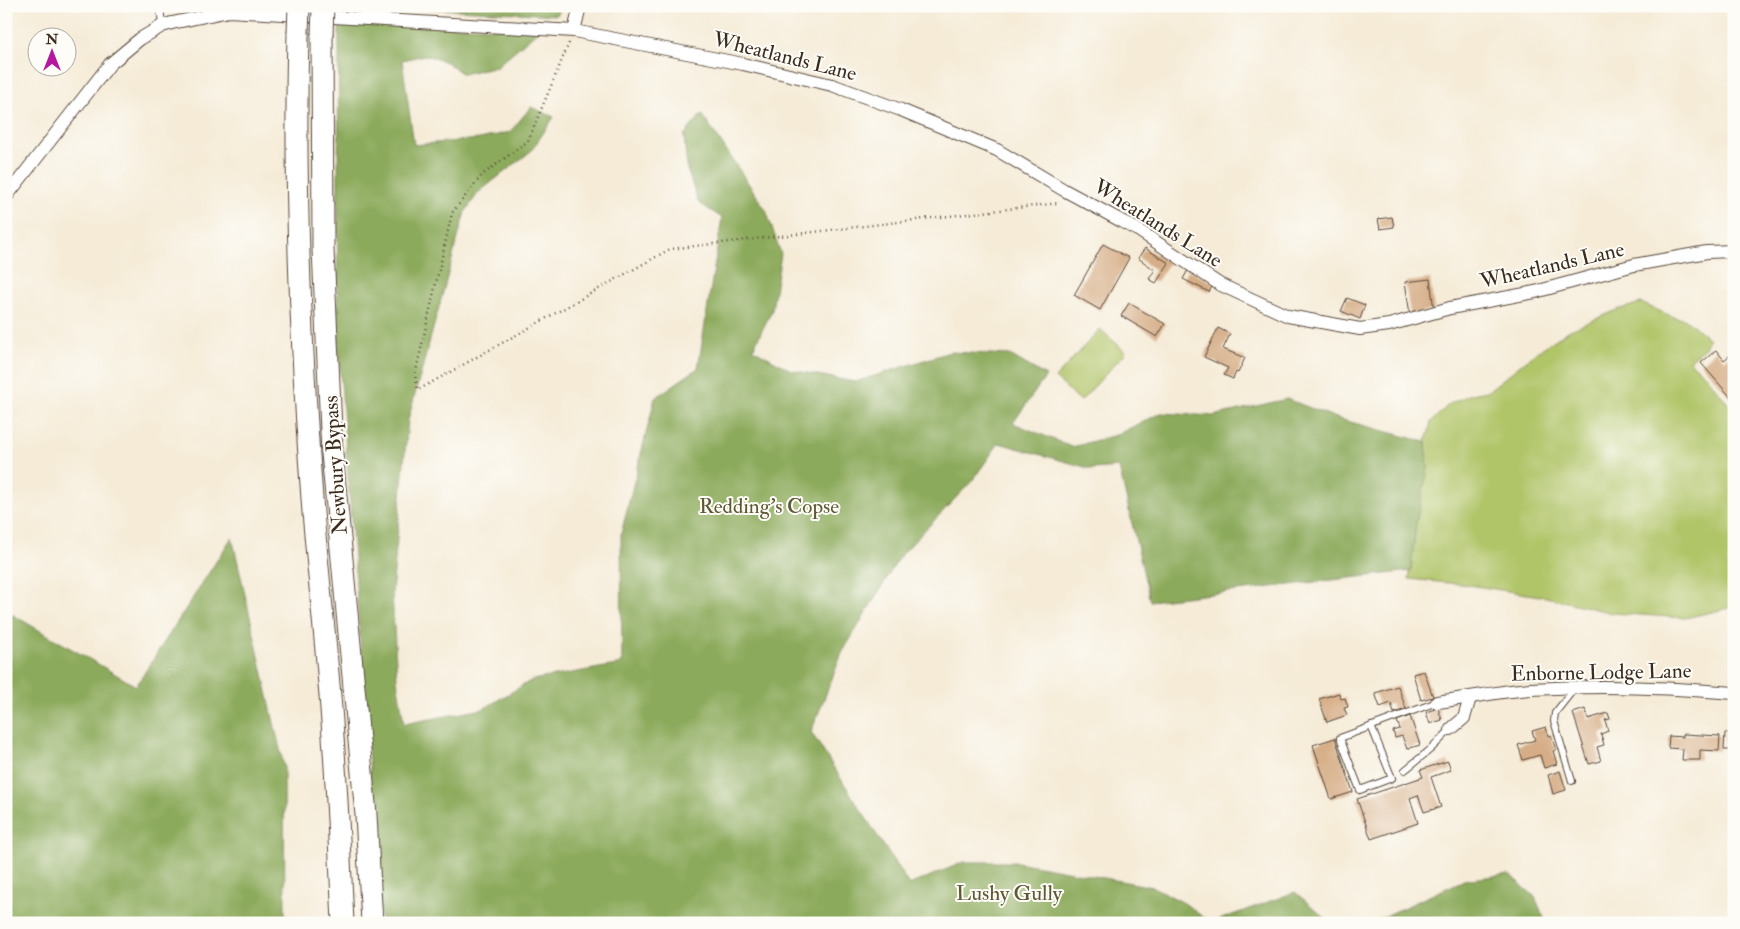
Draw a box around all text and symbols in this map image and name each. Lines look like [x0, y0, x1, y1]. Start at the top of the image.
street label: Wheatlands Lane [709, 25, 860, 87]
north arrow [28, 28, 78, 78]
text: N [45, 31, 59, 48]
street label: Wheatlands Lane [1087, 172, 1227, 274]
street label: Wheatlands Lane [1476, 236, 1627, 295]
street label: Newbury Bypass [317, 395, 354, 535]
park label: Redding's Copse [699, 493, 839, 520]
street label: Enborne Lodge Lane [1510, 657, 1692, 688]
park label: Lushy Gully [956, 880, 1063, 907]

